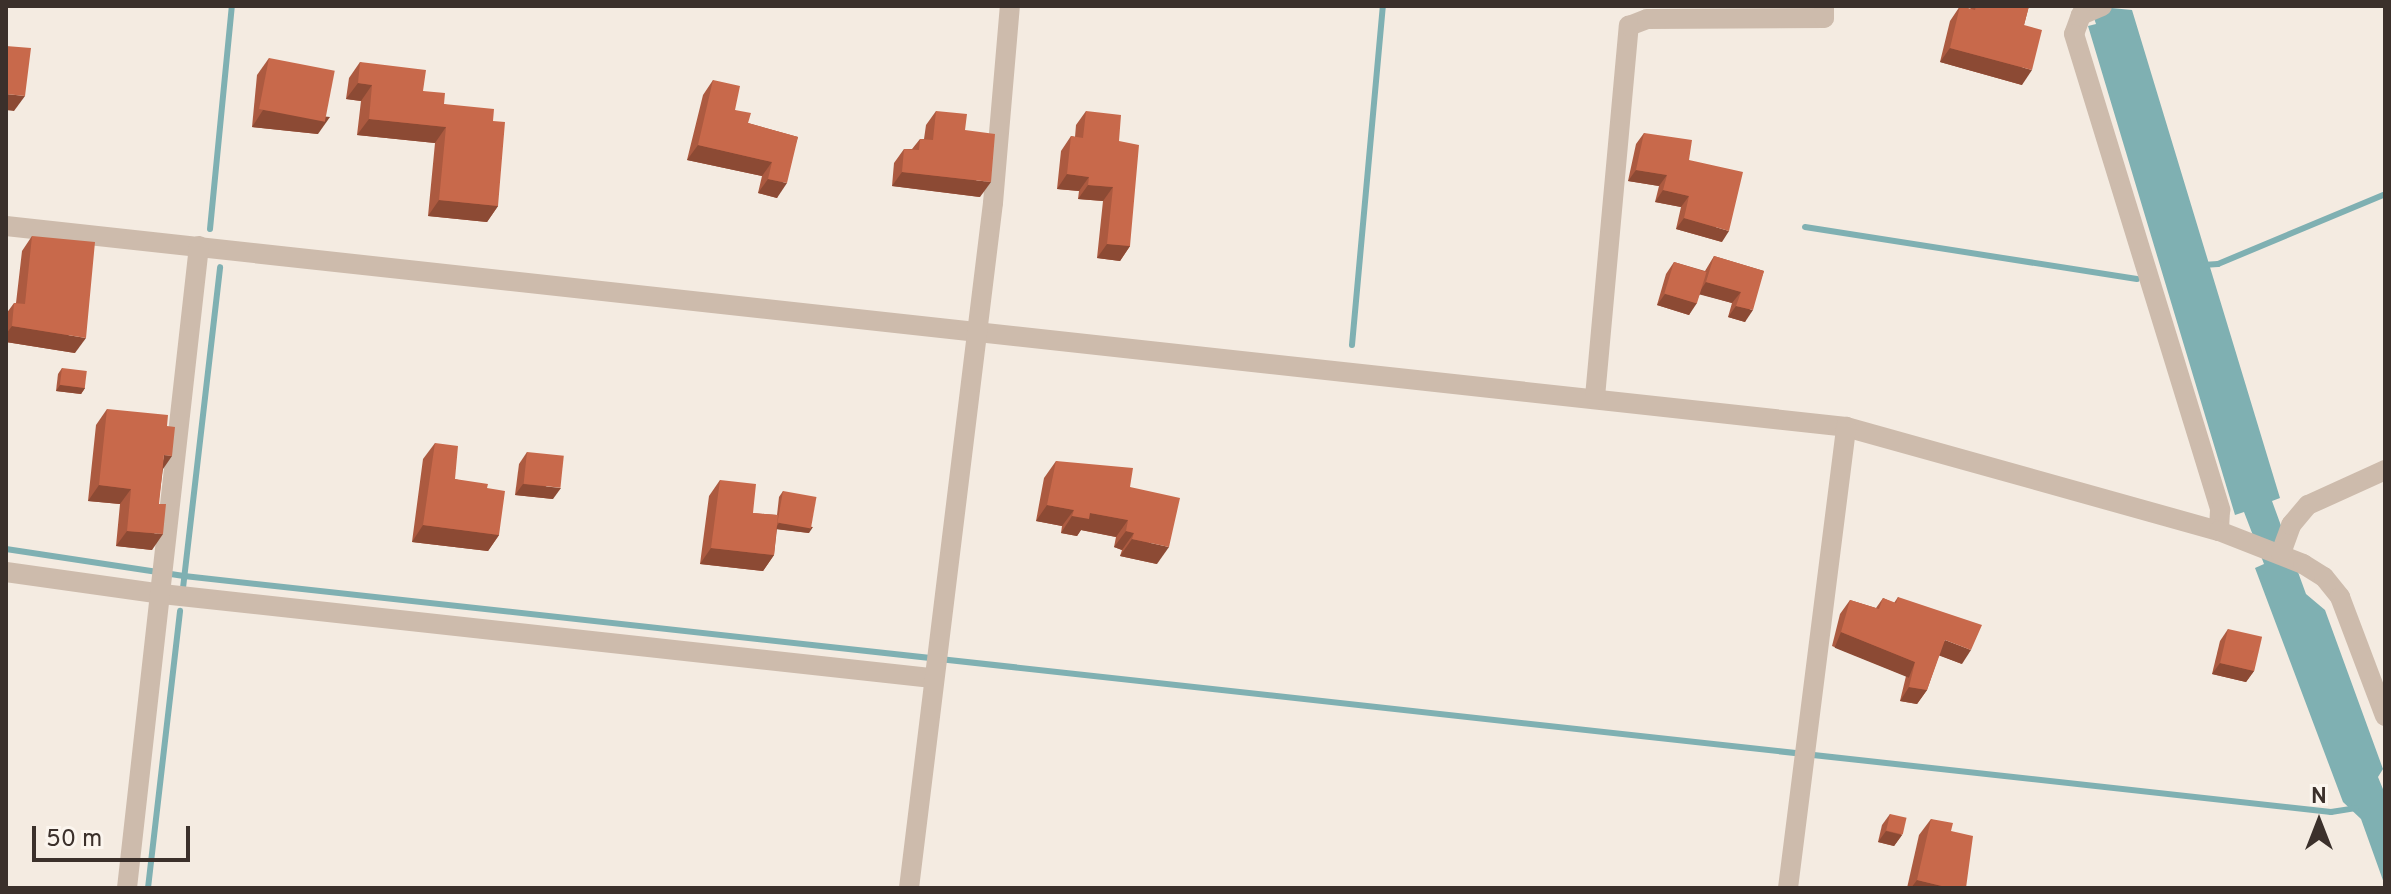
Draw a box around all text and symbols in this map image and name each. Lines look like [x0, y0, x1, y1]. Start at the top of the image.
north arrow [2279, 782, 2359, 862]
text: N [2311, 784, 2327, 811]
scale bar [36, 810, 194, 860]
text: 50 m [46, 825, 102, 855]

